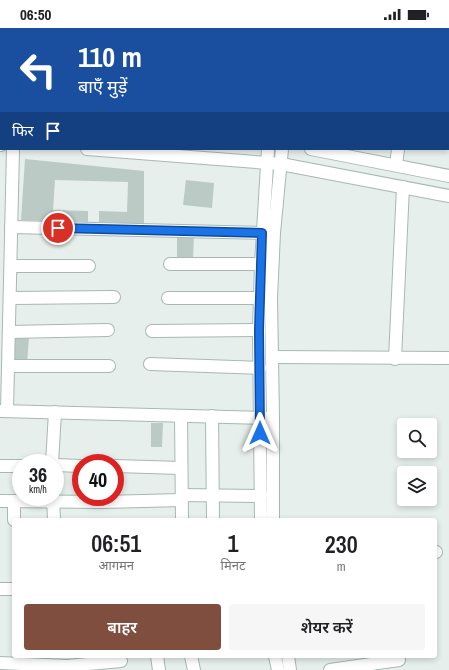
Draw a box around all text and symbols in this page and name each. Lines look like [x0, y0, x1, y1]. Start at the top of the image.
text: 06:50 [20, 4, 51, 25]
text: 110 m [78, 38, 142, 76]
icon: left [12, 44, 64, 96]
text: बाएँ मुड़ें [78, 74, 127, 99]
text: फिर [12, 120, 34, 141]
icon: arrive [42, 120, 64, 142]
pin [41, 211, 75, 245]
icon: arrive [47, 217, 69, 239]
position arrow [239, 412, 281, 454]
map controls [397, 418, 437, 506]
button: search [397, 418, 437, 458]
speed limit sign: 40 [72, 454, 124, 506]
text: 36 [29, 461, 47, 488]
button: layers [397, 466, 437, 506]
text: km/h [29, 483, 47, 496]
text: 06:51 [91, 527, 141, 559]
text: 1 [228, 527, 239, 559]
text: 230 [325, 528, 358, 560]
text: आगमन [98, 557, 134, 574]
text: मिनट [221, 557, 246, 574]
text: m [337, 558, 346, 575]
button: बाहर [24, 604, 221, 650]
button: शेयर करें [229, 604, 425, 650]

